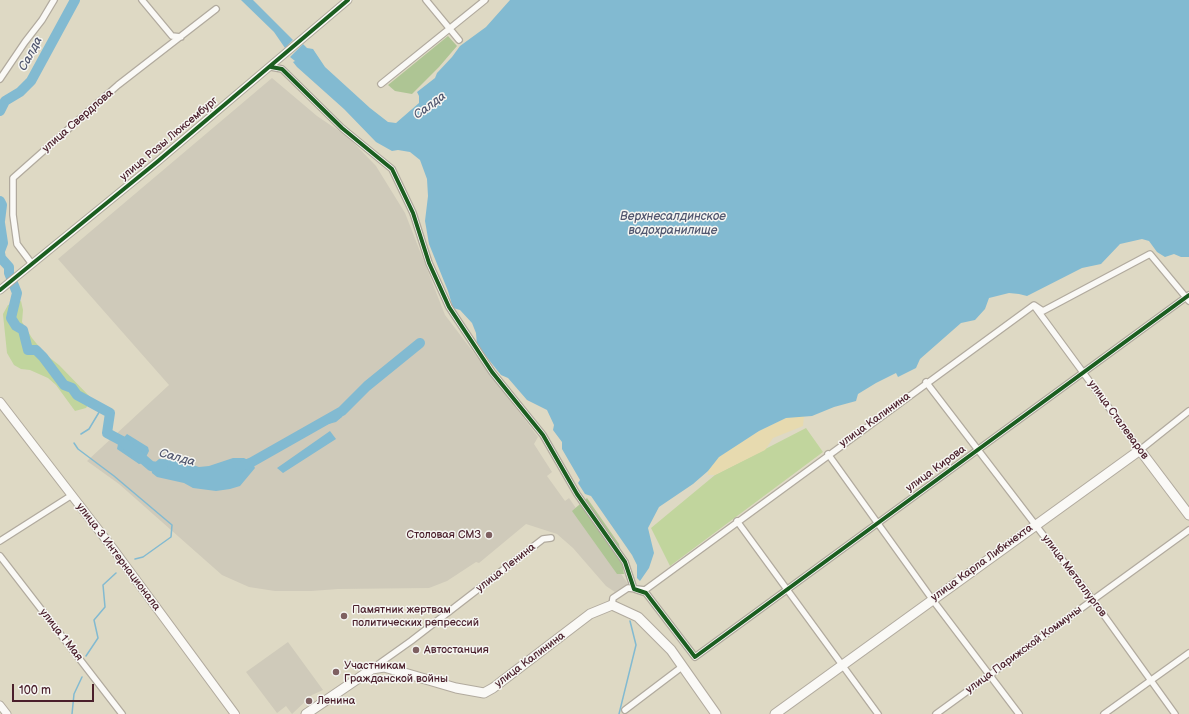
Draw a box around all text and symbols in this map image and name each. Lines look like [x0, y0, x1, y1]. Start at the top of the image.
water label: Салда [16, 35, 46, 73]
street label: улица Свердлова [40, 87, 116, 155]
water label: Салда [411, 89, 449, 123]
street label: улица Розы Люксембург [117, 94, 221, 184]
water label: Верхнесалдинское водохранилище [620, 210, 726, 238]
street label: улица Сталеваров [1085, 378, 1151, 462]
street label: улица Калинина [837, 390, 913, 450]
street label: улица Кирова [903, 443, 969, 495]
water label: Салда [158, 446, 196, 470]
street label: улица 3 Интернационала [73, 501, 163, 613]
street label: улица Карла Либкнехта [929, 522, 1035, 604]
place label: Столовая СМЗ [407, 528, 481, 542]
marker: Столовая СМЗ [484, 530, 494, 540]
street label: улица Металлургов [1039, 532, 1109, 620]
street label: улица Ленина [474, 541, 538, 595]
place label: Памятник жертвам политических репрессий [352, 603, 479, 629]
street label: улица Парижской Коммуны [963, 603, 1085, 697]
street label: улица 1 Мая [37, 606, 85, 664]
marker: Памятник жертвам политических репрессий [339, 611, 349, 621]
street label: улица Калинина [492, 629, 568, 691]
place label: Автостанция [424, 643, 489, 657]
marker: Автостанция [411, 645, 421, 655]
place label: Участникам Гражданской войны [344, 659, 448, 685]
marker: Участникам Гражданской войны [331, 667, 341, 677]
scale bar [14, 676, 96, 702]
text: 100 m [19, 683, 51, 698]
place label: Ленина [317, 694, 355, 708]
marker: Ленина [304, 696, 314, 706]

